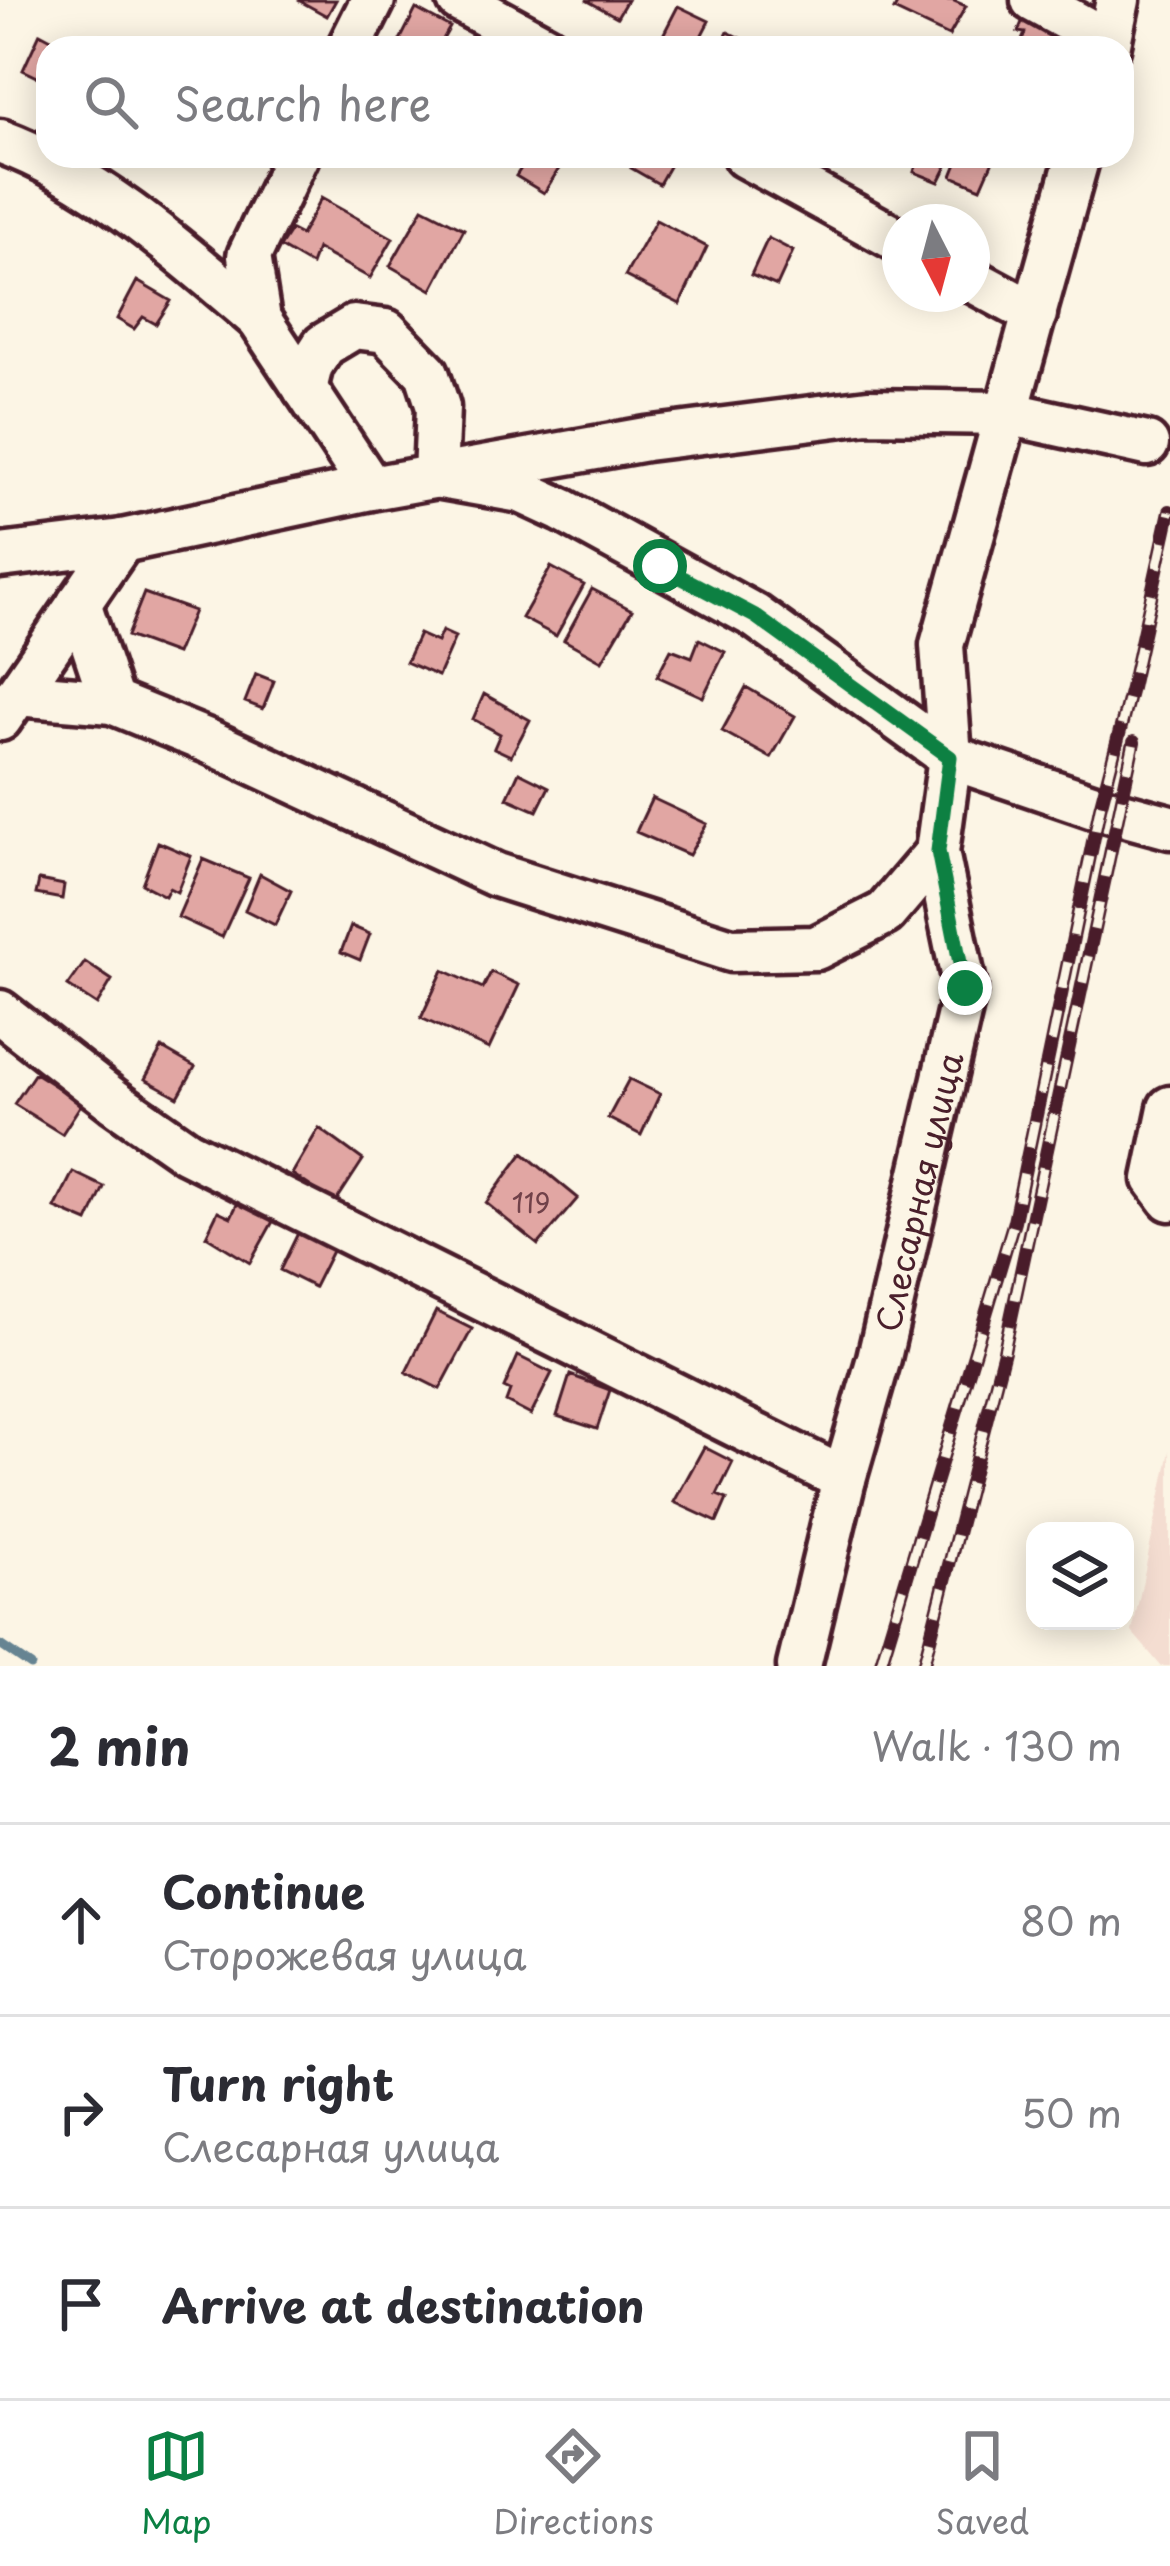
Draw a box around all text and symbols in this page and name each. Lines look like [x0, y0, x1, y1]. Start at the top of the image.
search box [36, 36, 1134, 168]
text: Search here [174, 68, 431, 136]
icon: search [78, 69, 144, 135]
north arrow [882, 204, 990, 312]
route start [633, 539, 687, 593]
route end [938, 961, 992, 1015]
street label: Слесарная улица [861, 1047, 974, 1336]
house number: 119 [512, 1181, 550, 1222]
map controls [1026, 1522, 1134, 1630]
button: layers [1026, 1522, 1134, 1630]
text: 2 min [48, 1706, 190, 1783]
text: Walk · 130 m [872, 1715, 1122, 1774]
text: Continue [162, 1856, 365, 1924]
icon: ahead [48, 1887, 114, 1953]
text: 80 m [1020, 1890, 1122, 1949]
text: Сторожевая улица [162, 1924, 526, 1983]
text: Turn right [162, 2048, 394, 2116]
icon: right [48, 2079, 114, 2145]
text: 50 m [1021, 2082, 1122, 2141]
text: Слесарная улица [162, 2116, 499, 2175]
text: Arrive at destination [162, 2270, 645, 2338]
icon: arrive [48, 2271, 114, 2337]
tab: Map [141, 2423, 211, 2545]
tab: Directions [493, 2423, 654, 2545]
tab: Saved [935, 2423, 1029, 2545]

